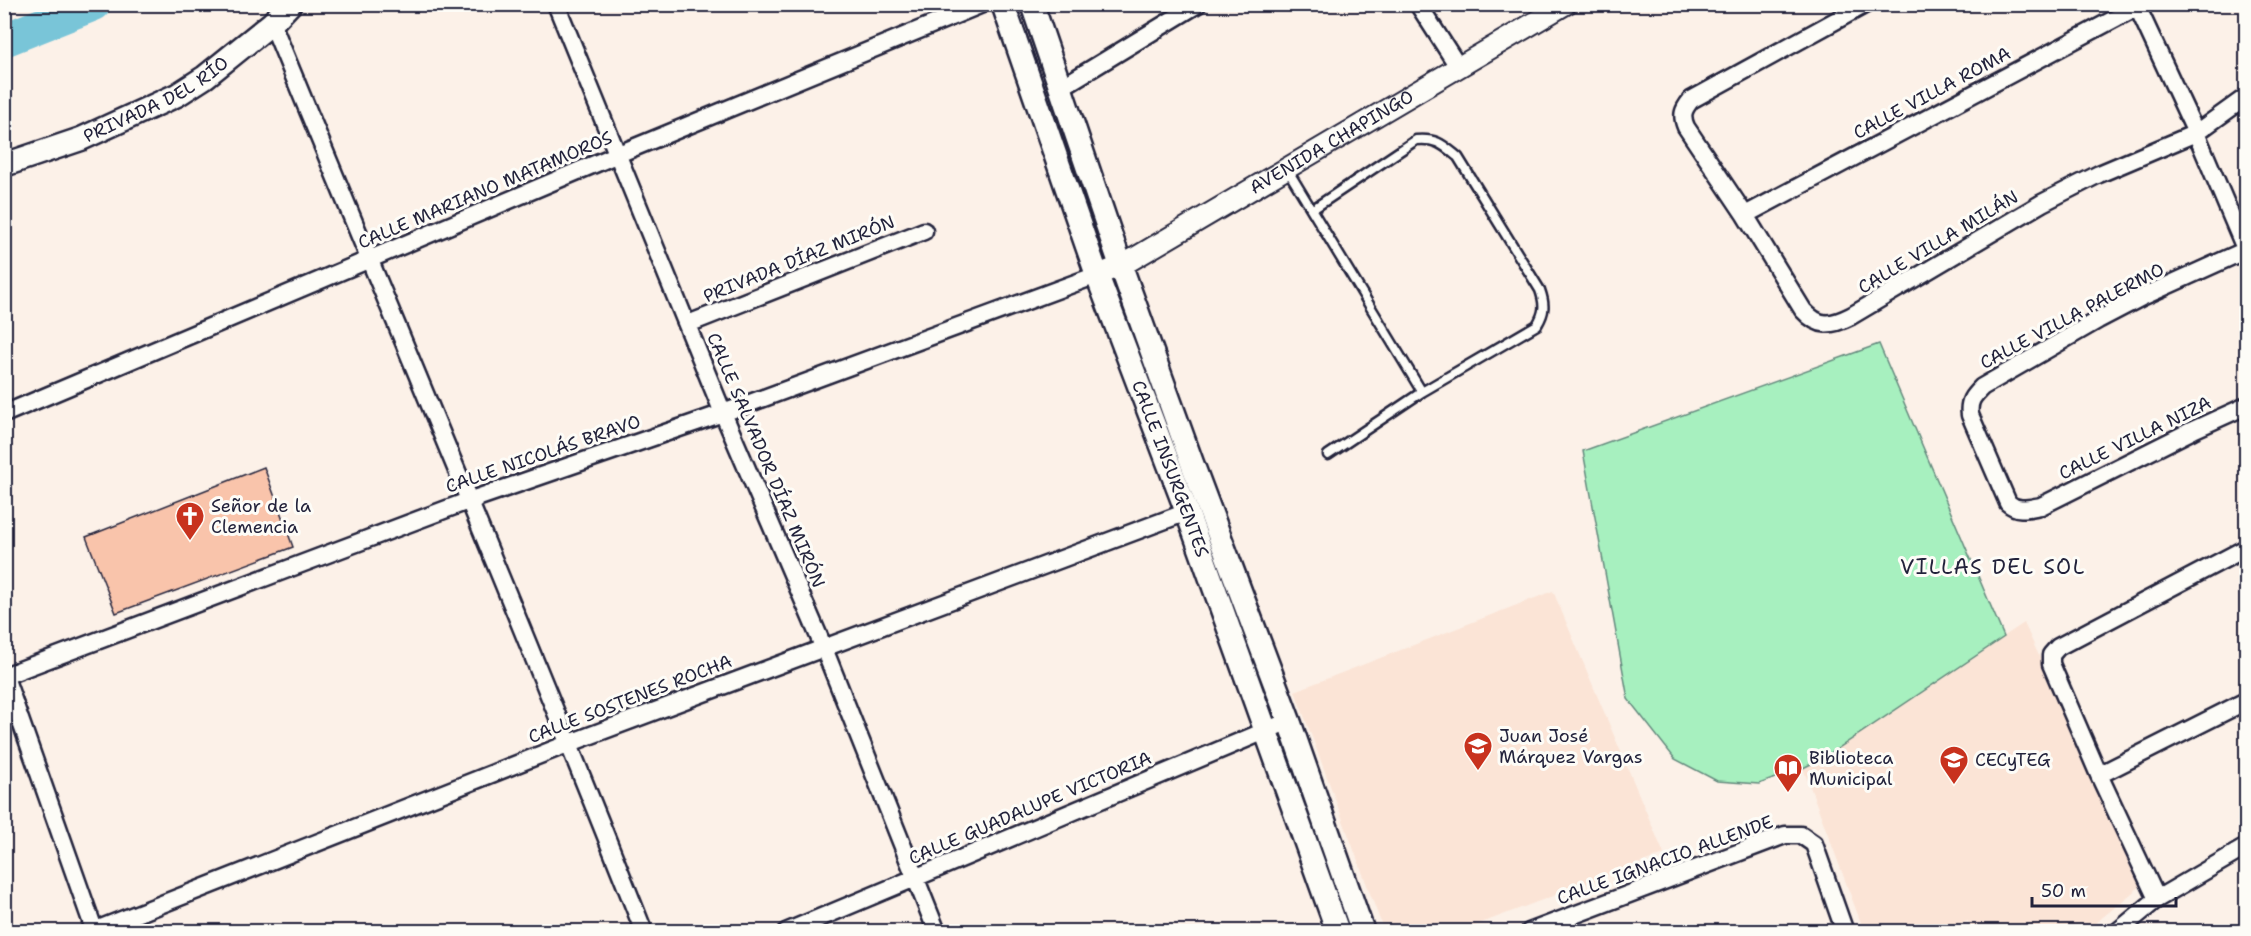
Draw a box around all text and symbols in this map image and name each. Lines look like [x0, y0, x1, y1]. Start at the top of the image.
street label: CALLE VILLA ROMA [1849, 41, 2015, 145]
street label: PRIVADA DEL RÍO [80, 51, 233, 148]
street label: AVENIDA CHAPINGO [1245, 84, 1418, 200]
street label: CALLE MARIANO MATAMOROS [354, 125, 616, 255]
street label: CALLE VILLA MILÁN [1854, 185, 2022, 299]
street label: PRIVADA DÍAZ MIRÓN [700, 210, 898, 308]
street label: CALLE VILLA PALERMO [1976, 257, 2168, 375]
street label: CALLE SALVADOR DÍAZ MIRÓN [701, 329, 831, 591]
street label: CALLE INSURGENTES [1126, 377, 1214, 560]
street label: CALLE VILLA NIZA [2055, 391, 2215, 485]
street label: CALLE NICOLÁS BRAVO [442, 409, 644, 499]
place label: Señor de la Clemencia [211, 494, 311, 539]
church icon: Señor de la Clemencia [174, 500, 206, 542]
district label: VILLAS DEL SOL [1900, 553, 2086, 581]
street label: CALLE SOSTENES ROCHA [525, 649, 735, 749]
place label: Juan José Márquez Vargas [1499, 724, 1643, 769]
school or university icon: Juan José Márquez Vargas [1462, 730, 1494, 772]
school or university icon: CECyTEG [1938, 744, 1970, 786]
street label: CALLE GUADALUPE VICTORIA [905, 746, 1155, 870]
place label: Biblioteca Municipal [1809, 746, 1893, 791]
place label: CECyTEG [1975, 748, 2051, 772]
library icon: Biblioteca Municipal [1772, 752, 1804, 794]
street label: CALLE IGNACIO ALLENDE [1554, 810, 1776, 910]
scale bar [2032, 870, 2176, 908]
text: 50 m [2041, 879, 2086, 903]

